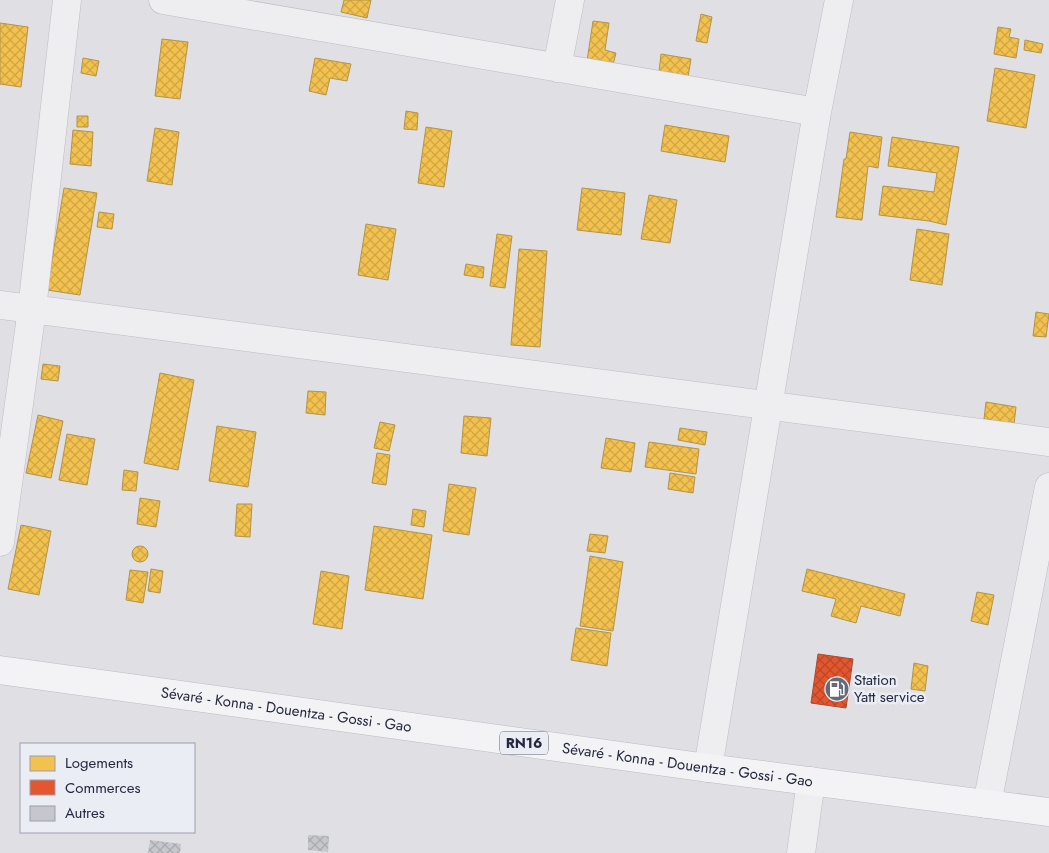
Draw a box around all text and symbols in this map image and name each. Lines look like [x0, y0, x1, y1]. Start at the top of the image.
place label: Station Yatt service [854, 669, 925, 708]
fuel station icon: Station Yatt service [824, 676, 850, 702]
street label: Sévaré - Konna - Douentza - Gossi - Gao [159, 681, 413, 738]
road number: RN16 [500, 731, 548, 754]
street label: Sévaré - Konna - Douentza - Gossi - Gao [561, 737, 814, 792]
legend [20, 743, 195, 833]
text: Logements [65, 752, 133, 774]
text: Commerces [65, 777, 140, 799]
text: Autres [65, 802, 105, 824]

